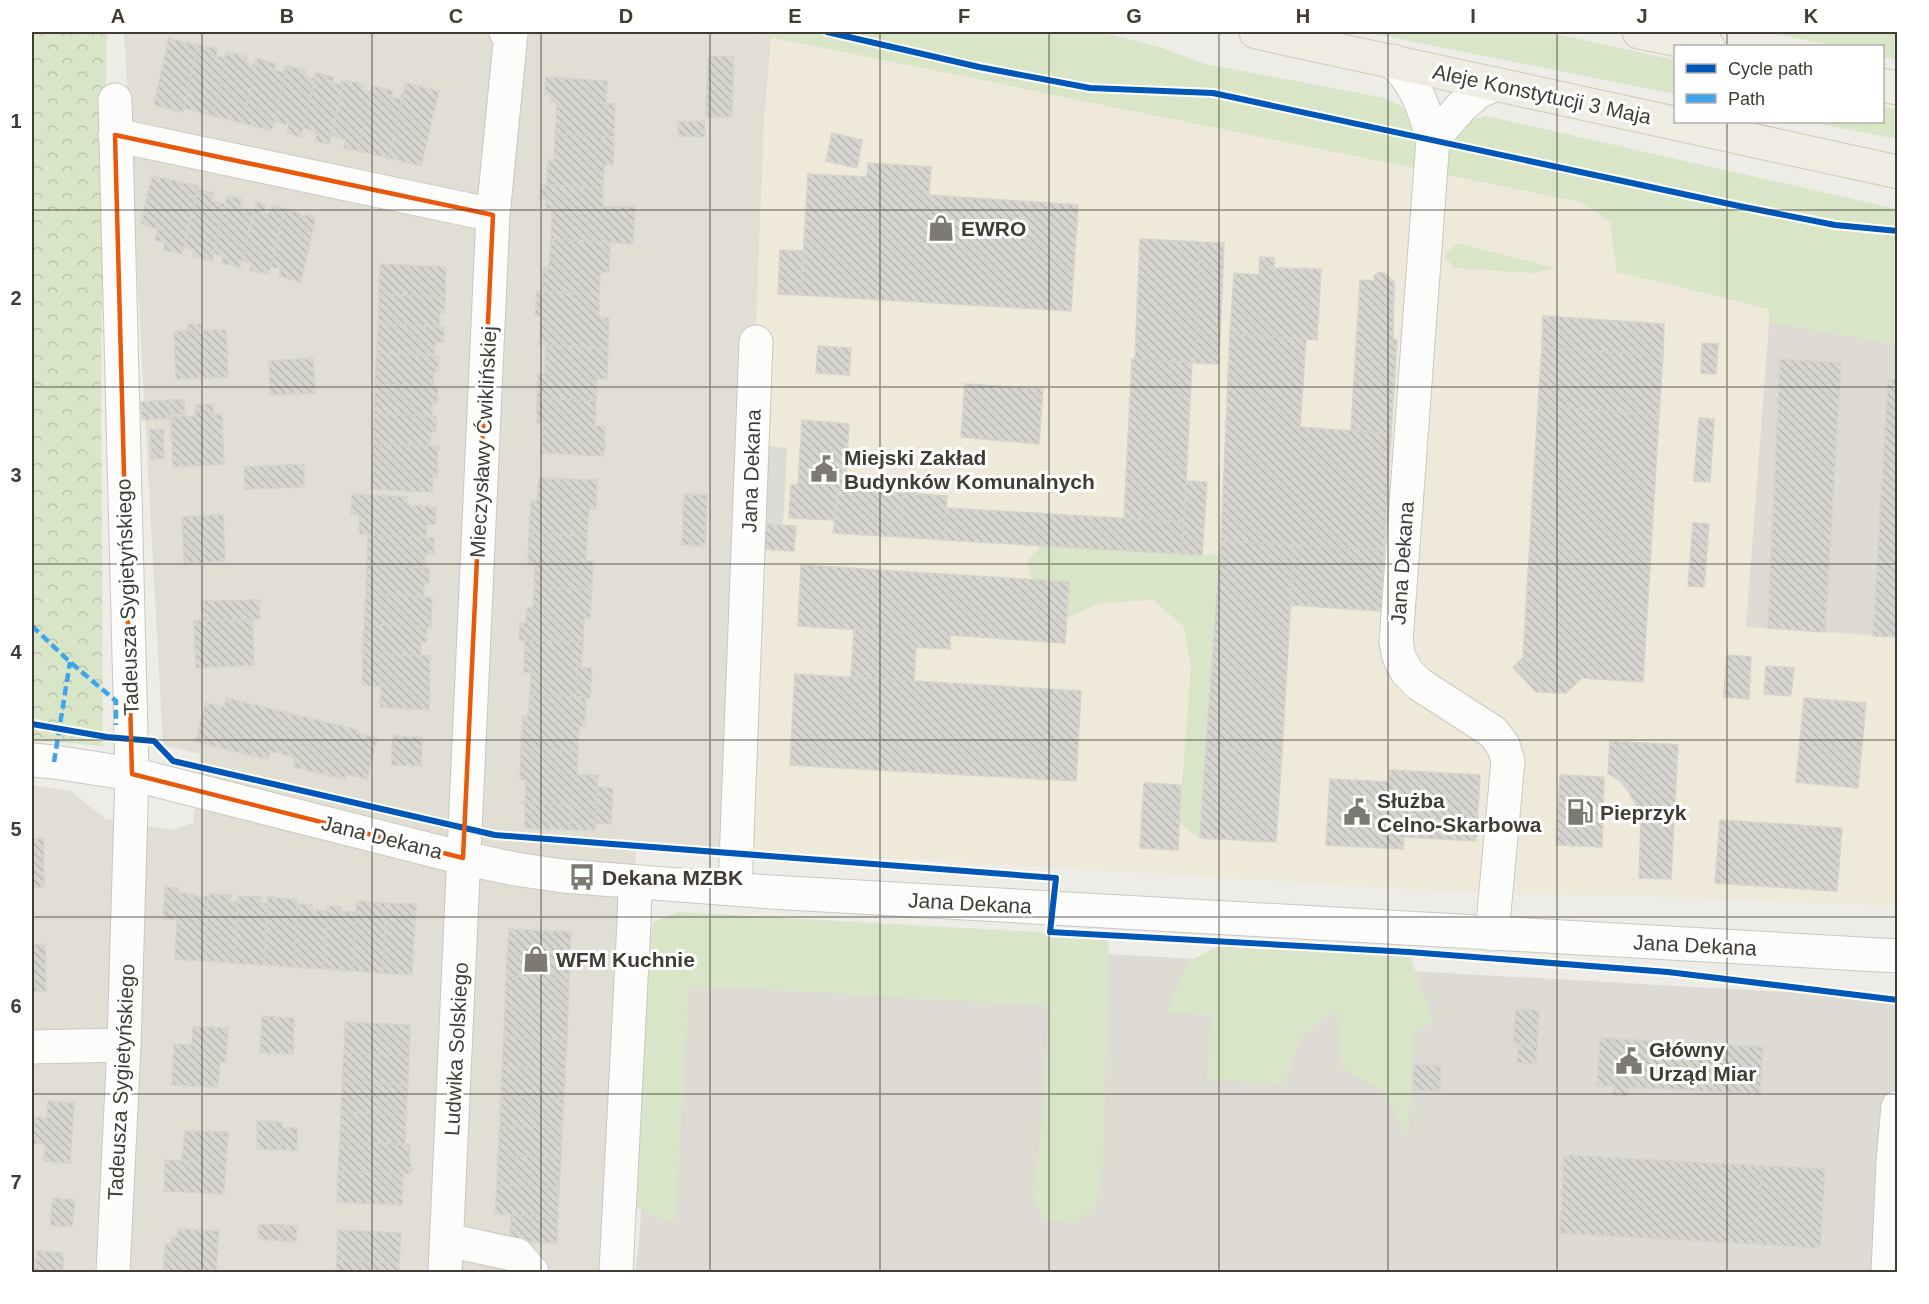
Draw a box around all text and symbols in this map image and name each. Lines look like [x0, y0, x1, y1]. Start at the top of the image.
text: A [111, 5, 125, 27]
text: B [280, 5, 294, 27]
text: C [449, 5, 463, 27]
text: D [619, 5, 633, 27]
text: E [788, 5, 802, 27]
text: F [958, 5, 970, 27]
text: G [1126, 5, 1142, 27]
text: H [1296, 5, 1310, 27]
text: I [1470, 5, 1476, 27]
text: J [1636, 5, 1648, 27]
text: K [1804, 5, 1819, 27]
legend [1674, 45, 1884, 123]
text: Cycle path [1728, 59, 1813, 79]
street label: Aleje Konstytucji 3 Maja [1431, 60, 1654, 128]
text: Path [1728, 89, 1765, 109]
text: 1 [10, 110, 22, 132]
shop icon: EWRO [926, 213, 956, 243]
place label: EWRO [961, 217, 1026, 240]
text: 2 [10, 287, 22, 309]
street label: Mieczysławy Ćwiklińskiej [465, 325, 501, 559]
street label: Jana Dekana [737, 408, 765, 533]
place label: Miejski Zakład Budynków Komunalnych [844, 446, 1095, 493]
public building icon: Miejski Zakład Budynków Komunalnych [809, 454, 839, 484]
text: 3 [10, 464, 22, 486]
street label: Tadeusza Sygietyńskiego [111, 478, 143, 716]
street label: Jana Dekana [1386, 500, 1418, 626]
text: 4 [10, 641, 22, 663]
place label: Służba Celno-Skarbowa [1377, 789, 1542, 836]
public building icon: Służba Celno-Skarbowa [1342, 797, 1372, 827]
fuel station icon: Pieprzyk [1565, 797, 1595, 827]
place label: Pieprzyk [1600, 801, 1687, 824]
street label: Jana Dekana [319, 811, 445, 863]
text: 5 [10, 818, 22, 840]
bus stop icon: Dekana MZBK [567, 862, 597, 892]
place label: Dekana MZBK [602, 866, 743, 889]
street label: Jana Dekana [908, 888, 1033, 918]
street label: Jana Dekana [1633, 930, 1758, 960]
shop icon: WFM Kuchnie [521, 944, 551, 974]
place label: WFM Kuchnie [556, 948, 695, 971]
street label: Ludwika Solskiego [440, 962, 472, 1136]
street label: Tadeusza Sygietyńskiego [103, 963, 139, 1201]
text: 6 [10, 995, 22, 1017]
place label: Główny Urząd Miar [1649, 1038, 1756, 1085]
public building icon: Główny Urząd Miar [1614, 1046, 1644, 1076]
text: 7 [10, 1171, 22, 1193]

